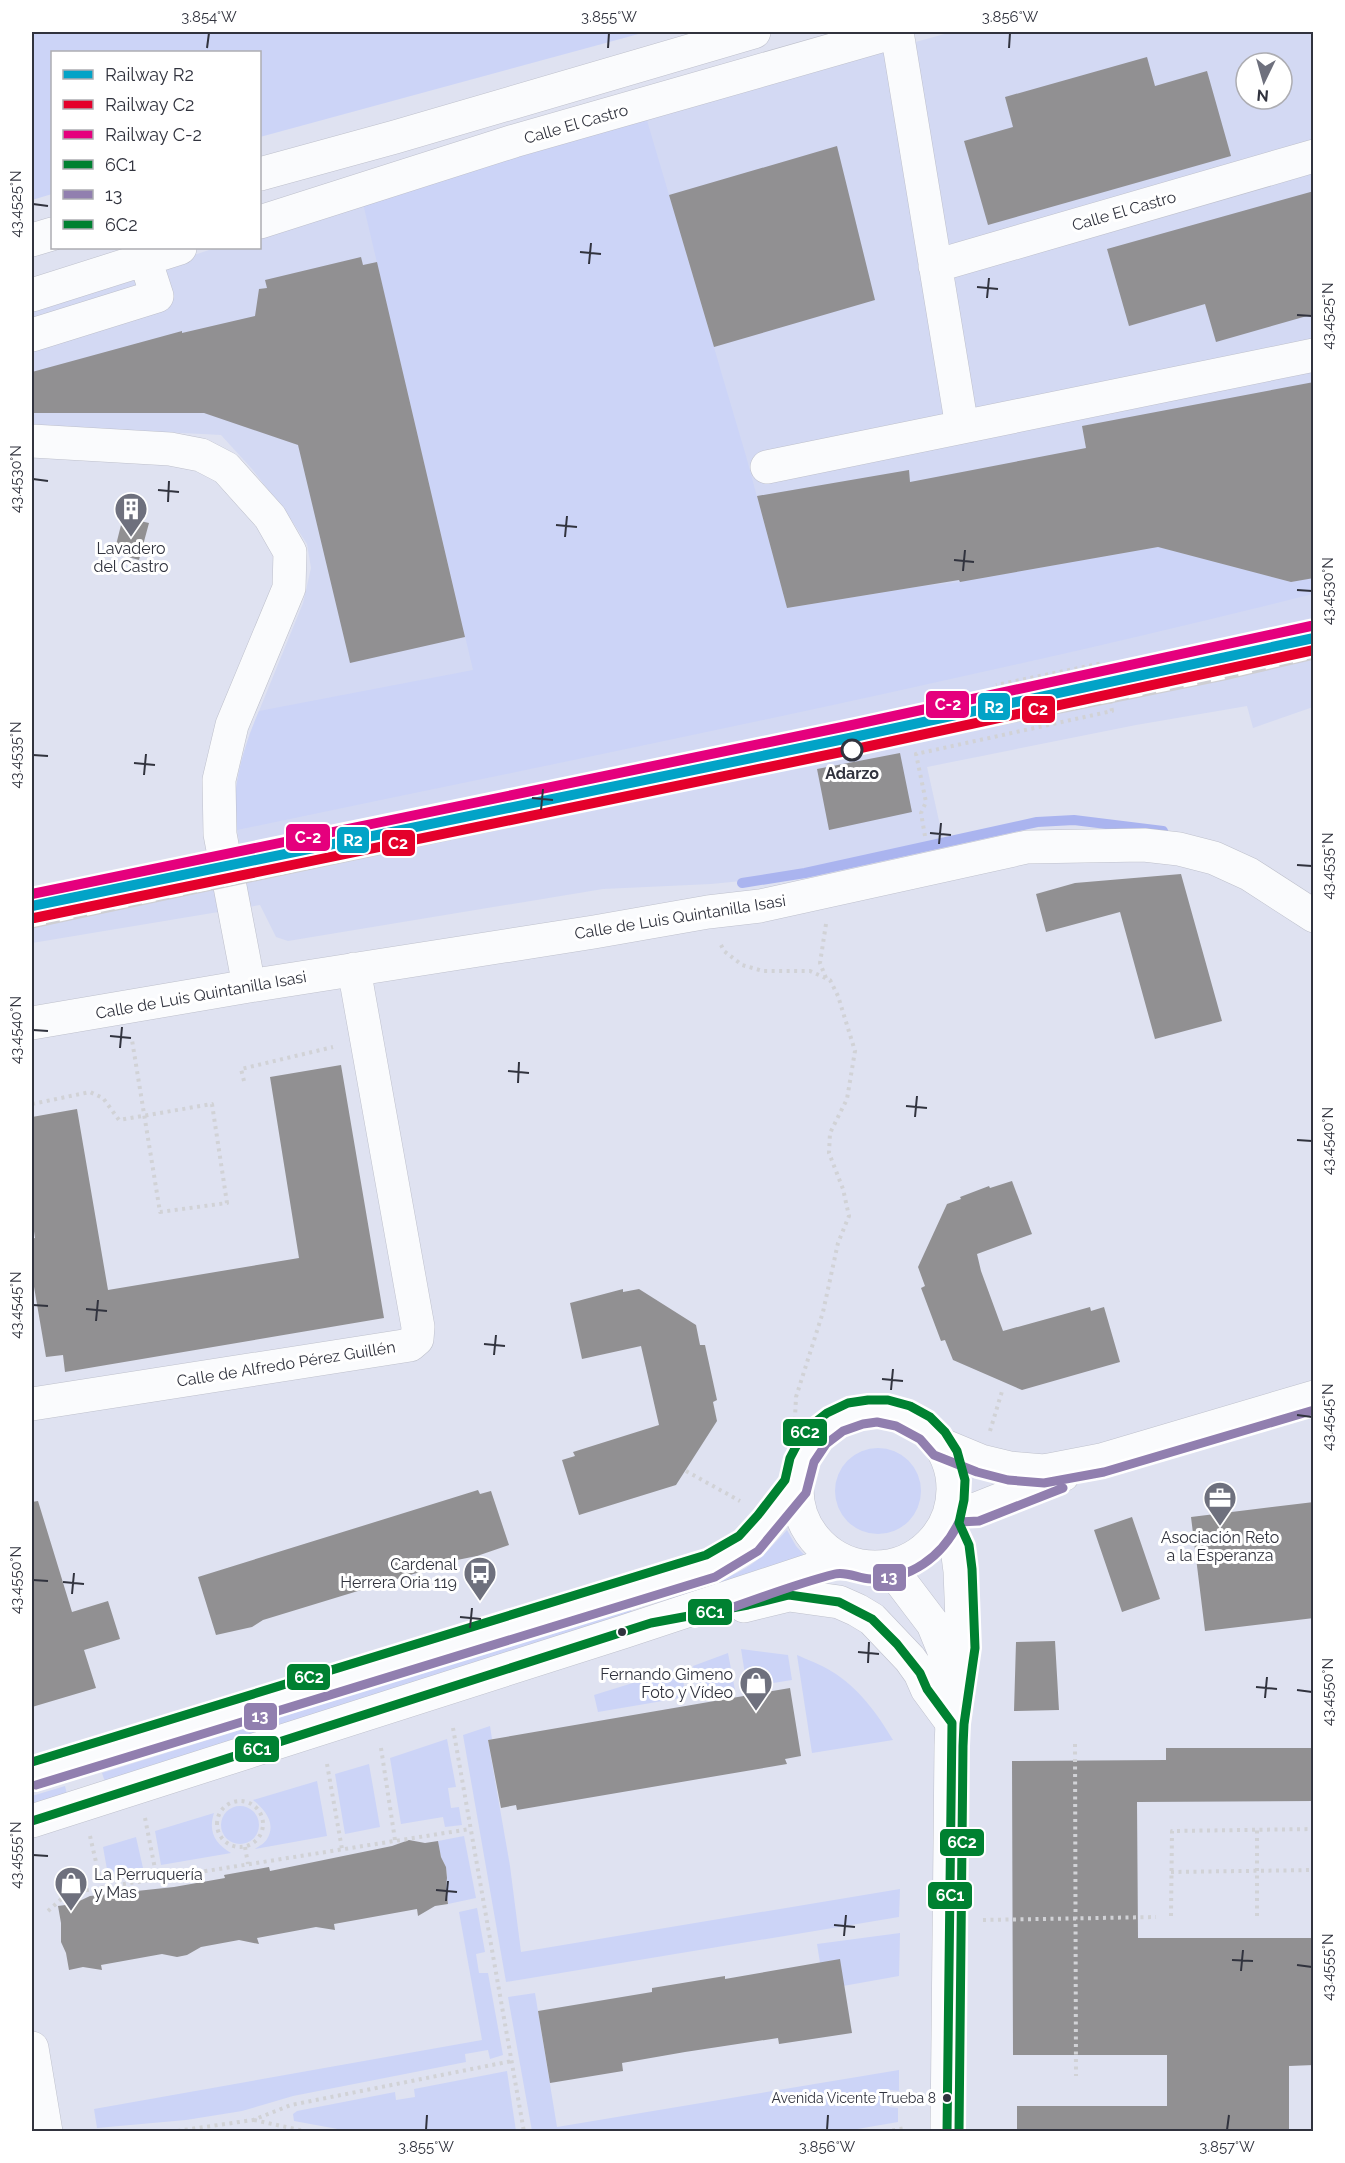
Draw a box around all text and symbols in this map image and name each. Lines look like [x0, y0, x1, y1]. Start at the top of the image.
text: 3.854°W [181, 8, 237, 26]
text: 3.855°W [581, 8, 637, 26]
text: 3.856°W [982, 8, 1039, 26]
legend [51, 51, 261, 249]
north arrow [1234, 51, 1294, 111]
text: Railway R2 [105, 64, 194, 85]
text: N [1256, 85, 1270, 105]
text: Railway C2 [105, 94, 194, 115]
street label: Calle El Castro [522, 100, 630, 148]
text: Railway C-2 [105, 124, 202, 145]
text: 6C1 [105, 154, 136, 175]
text: 43.4525°N [7, 171, 25, 237]
text: 13 [105, 184, 122, 205]
street label: Calle El Castro [1070, 187, 1178, 235]
text: 6C2 [105, 214, 138, 235]
text: 43.4525°N [1319, 283, 1337, 349]
text: 43.4530°N [7, 445, 25, 513]
building icon: Lavadero del Castro [113, 491, 149, 538]
place label: Lavadero del Castro [94, 539, 168, 576]
text: 43.4530°N [1319, 557, 1337, 625]
line badge: C-2 [925, 690, 970, 719]
line badge: R2 [977, 692, 1011, 721]
text: C-2 [935, 695, 961, 714]
line badge: C2 [1021, 695, 1056, 724]
text: R2 [984, 698, 1004, 717]
text: C2 [1028, 700, 1048, 719]
text: 43.4535°N [7, 721, 25, 789]
marker: Adarzo [841, 739, 863, 761]
place label: Adarzo [825, 764, 879, 783]
line badge: C-2 [285, 823, 331, 852]
line badge: R2 [336, 826, 370, 854]
text: C-2 [295, 828, 321, 847]
line badge: C2 [381, 829, 416, 857]
text: R2 [343, 831, 363, 850]
text: 43.4535°N [1319, 832, 1337, 900]
text: C2 [388, 834, 408, 853]
street label: Calle de Luis Quintanilla Isasi [573, 891, 787, 943]
street label: Calle de Luis Quintanilla Isasi [94, 967, 308, 1023]
text: 43.4540°N [7, 996, 25, 1064]
text: 43.4540°N [1319, 1107, 1337, 1175]
text: 43.4545°N [7, 1271, 25, 1339]
street label: Calle de Alfredo Pérez Guillén [175, 1337, 397, 1391]
text: 43.4545°N [1319, 1383, 1337, 1451]
line badge: 6C2 [782, 1418, 828, 1447]
text: 6C2 [790, 1423, 820, 1442]
office icon: Asociación Reto a la Esperanza [1202, 1480, 1238, 1527]
place label: Asociación Reto a la Esperanza [1161, 1528, 1279, 1565]
text: 43.4550°N [7, 1546, 25, 1614]
place label: Cardenal Herrera Oria 119 [340, 1555, 458, 1592]
bus stop icon: Cardenal Herrera Oria 119 [462, 1555, 498, 1602]
line badge: 13 [872, 1563, 907, 1592]
text: 13 [881, 1568, 897, 1587]
line badge: 6C1 [687, 1598, 733, 1626]
text: 6C1 [696, 1603, 724, 1622]
unlabelled marker [616, 1626, 628, 1638]
text: 43.4550°N [1319, 1658, 1337, 1726]
line badge: 6C2 [286, 1663, 331, 1691]
place label: Fernando Gimeno Foto y Vídeo [600, 1665, 733, 1702]
shop icon: Fernando Gimeno Foto y Vídeo [738, 1665, 774, 1712]
text: 6C2 [294, 1668, 324, 1687]
line badge: 13 [243, 1702, 278, 1731]
text: 13 [252, 1707, 268, 1726]
line badge: 6C1 [234, 1735, 280, 1763]
text: 6C1 [243, 1740, 271, 1759]
text: 43.4555°N [7, 1821, 25, 1889]
line badge: 6C2 [939, 1828, 985, 1857]
text: 6C2 [947, 1833, 977, 1852]
shop icon: La Perruquería y Mas [53, 1865, 89, 1912]
place label: La Perruquería y Mas [94, 1865, 203, 1902]
line badge: 6C1 [927, 1881, 973, 1910]
text: 6C1 [936, 1886, 964, 1905]
text: 43.4555°N [1319, 1933, 1337, 2001]
place label: Avenida Vicente Trueba 8 [772, 2090, 936, 2106]
marker: Avenida Vicente Trueba 8 [941, 2092, 953, 2104]
text: 3.855°W [398, 2138, 454, 2156]
text: 3.856°W [799, 2138, 856, 2156]
text: 3.857°W [1199, 2138, 1255, 2156]

